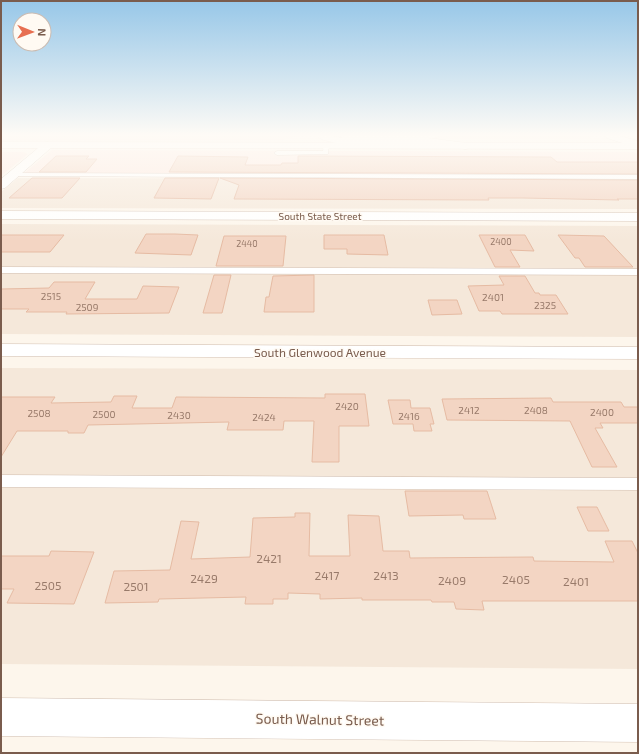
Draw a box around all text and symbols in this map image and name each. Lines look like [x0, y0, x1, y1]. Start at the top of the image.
north arrow [12, 12, 52, 52]
text: N [36, 28, 49, 36]
street label: South State Street [279, 210, 362, 222]
house number: 2400 [490, 236, 512, 247]
house number: 2440 [236, 238, 258, 249]
house number: 2515 [41, 290, 61, 302]
house number: 2401 [482, 291, 504, 303]
house number: 2325 [534, 299, 556, 311]
house number: 2509 [76, 301, 99, 313]
street label: South Glenwood Avenue [254, 345, 386, 359]
house number: 2420 [335, 400, 359, 412]
house number: 2412 [458, 404, 480, 416]
house number: 2408 [524, 404, 548, 416]
house number: 2400 [590, 406, 614, 418]
house number: 2508 [27, 407, 51, 419]
house number: 2500 [92, 408, 116, 420]
house number: 2430 [167, 409, 191, 421]
house number: 2416 [398, 410, 420, 422]
house number: 2424 [252, 411, 276, 423]
house number: 2421 [256, 551, 282, 565]
house number: 2417 [314, 568, 340, 582]
house number: 2413 [373, 568, 399, 582]
house number: 2429 [190, 571, 218, 585]
house number: 2405 [502, 572, 530, 586]
house number: 2409 [438, 573, 466, 587]
house number: 2401 [563, 574, 589, 588]
house number: 2505 [35, 578, 61, 592]
house number: 2501 [123, 579, 149, 593]
street label: South Walnut Street [256, 709, 384, 729]

